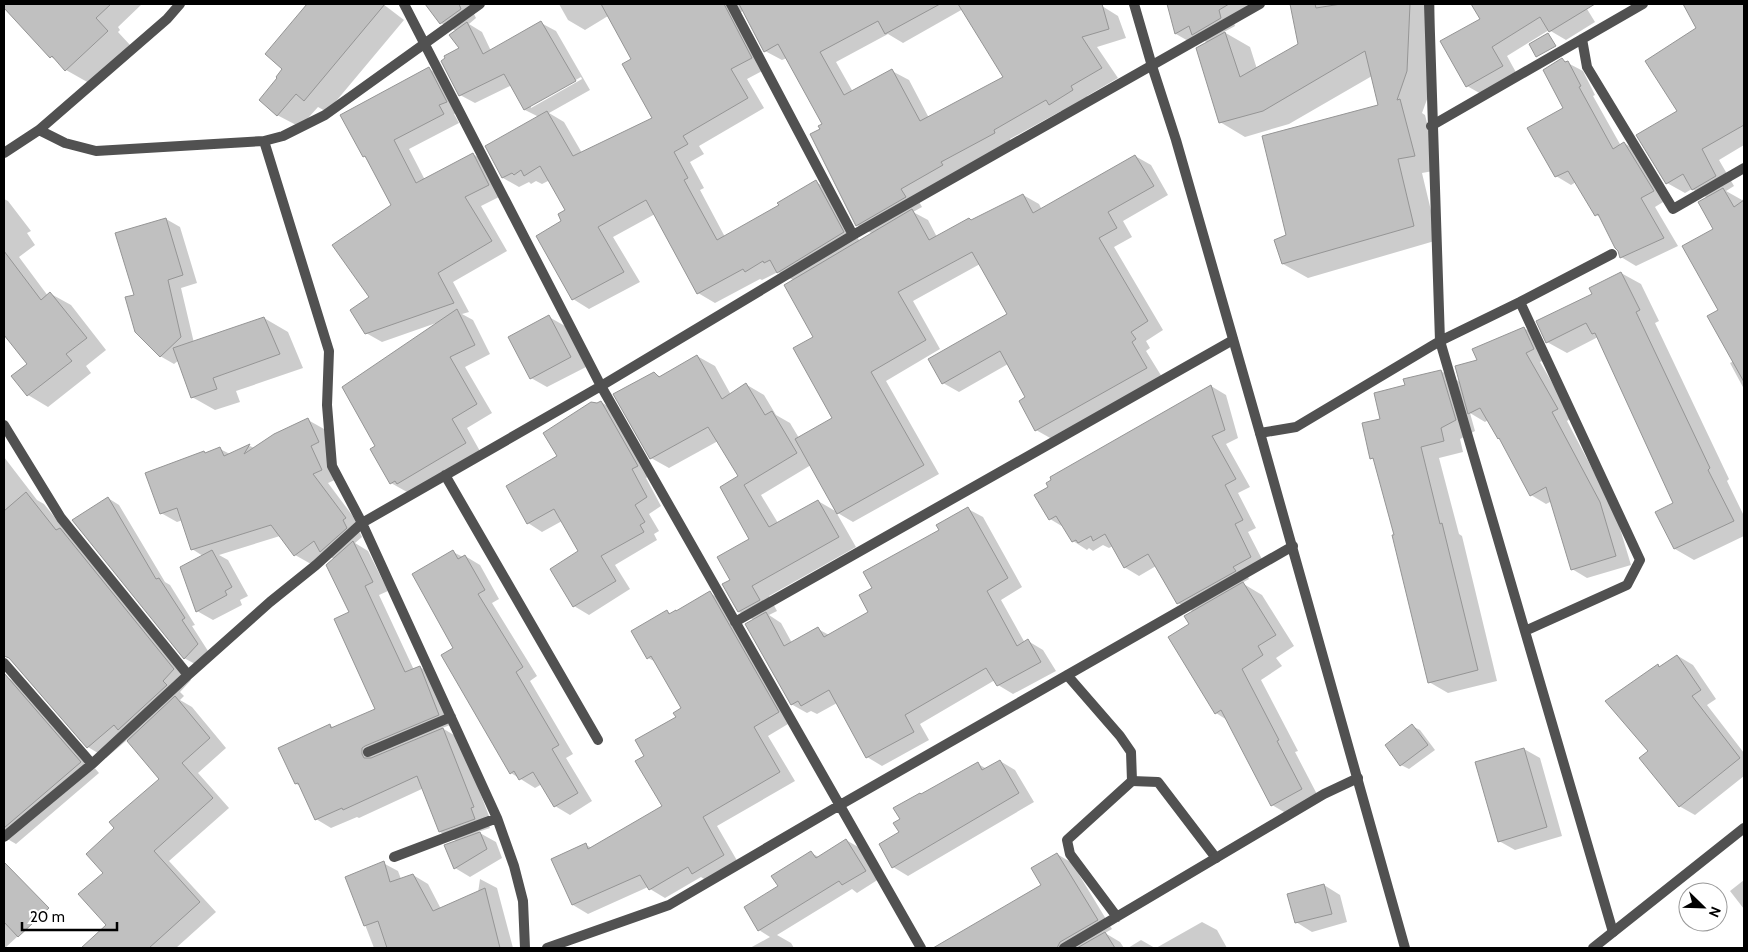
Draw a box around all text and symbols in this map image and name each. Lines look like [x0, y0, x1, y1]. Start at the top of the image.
north arrow [1678, 882, 1728, 932]
scale bar [22, 900, 118, 932]
text: N [1705, 904, 1725, 920]
text: 20 m [30, 908, 65, 926]

